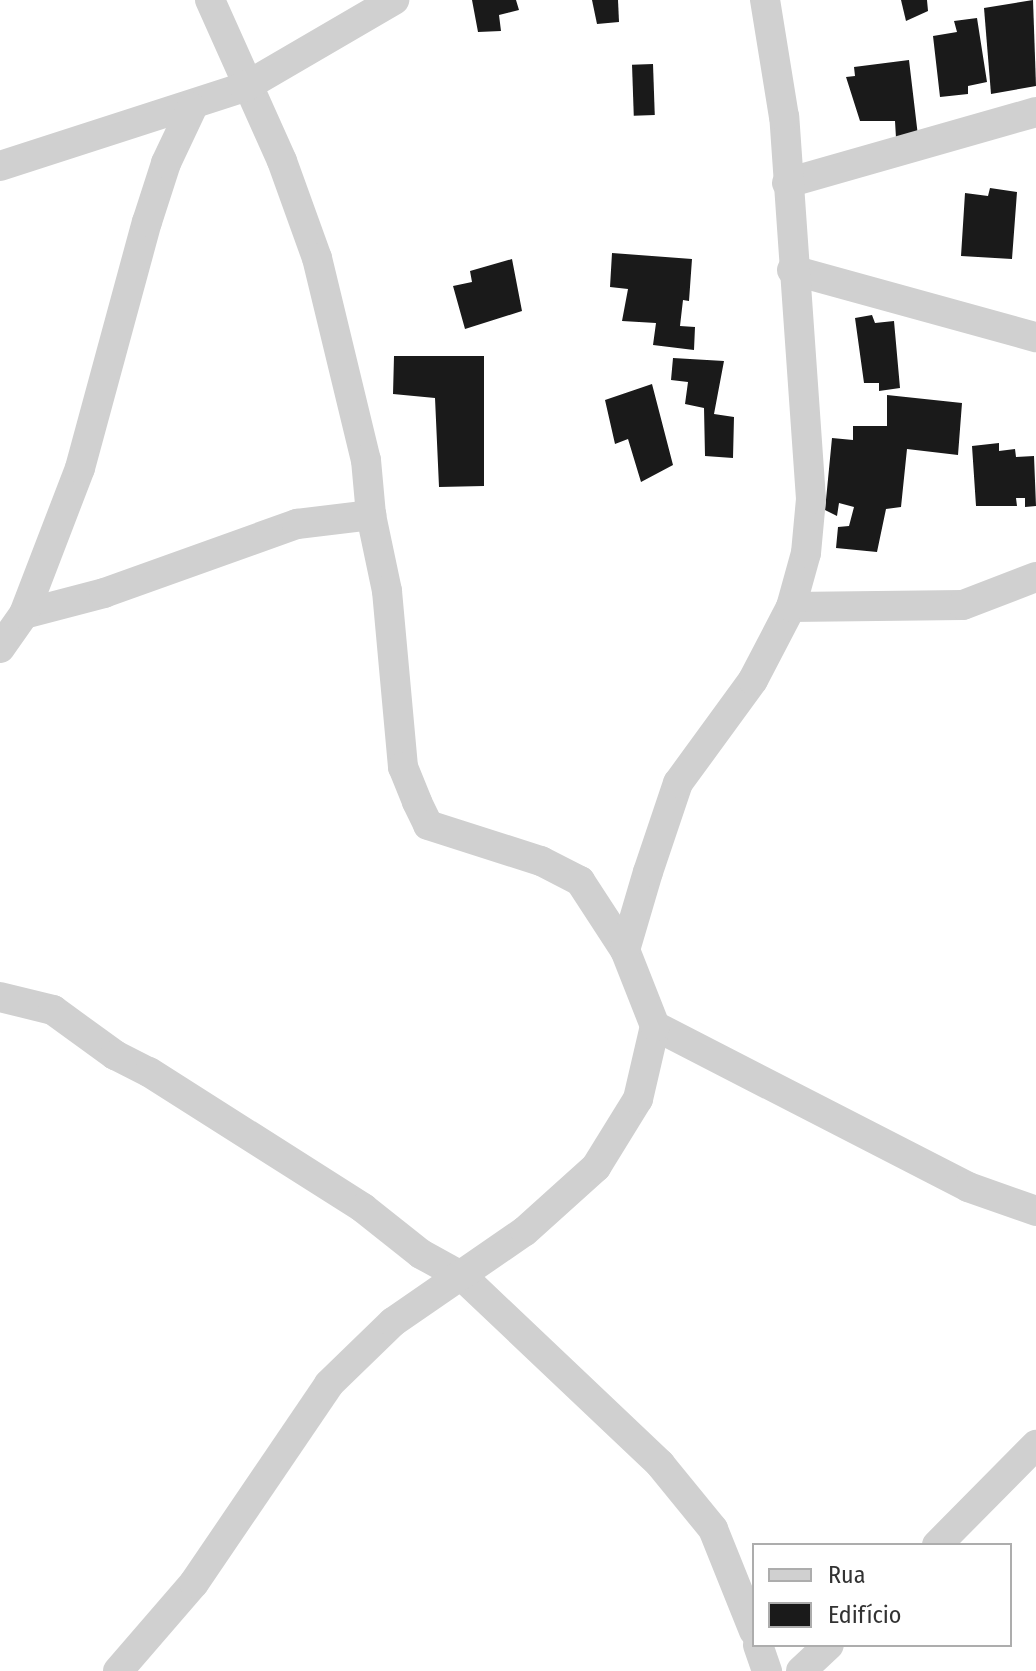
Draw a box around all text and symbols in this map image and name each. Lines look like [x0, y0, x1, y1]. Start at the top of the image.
legend [752, 1543, 1012, 1647]
text: Rua [828, 1561, 865, 1589]
text: Edifício [828, 1601, 901, 1629]

